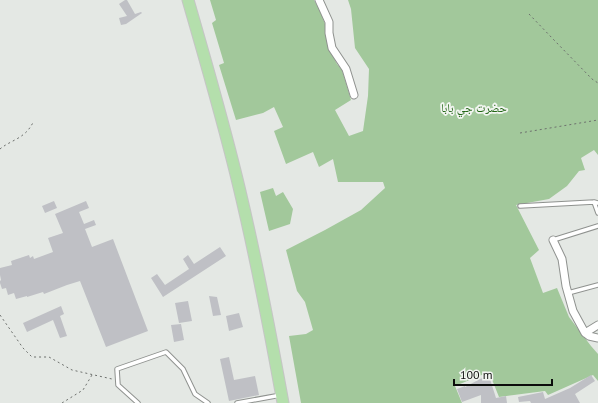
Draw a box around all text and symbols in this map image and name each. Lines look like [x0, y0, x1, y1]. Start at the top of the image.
park label: حضرت جي بابا [441, 100, 507, 118]
scale bar [454, 361, 552, 387]
text: 100 m [460, 367, 493, 382]

